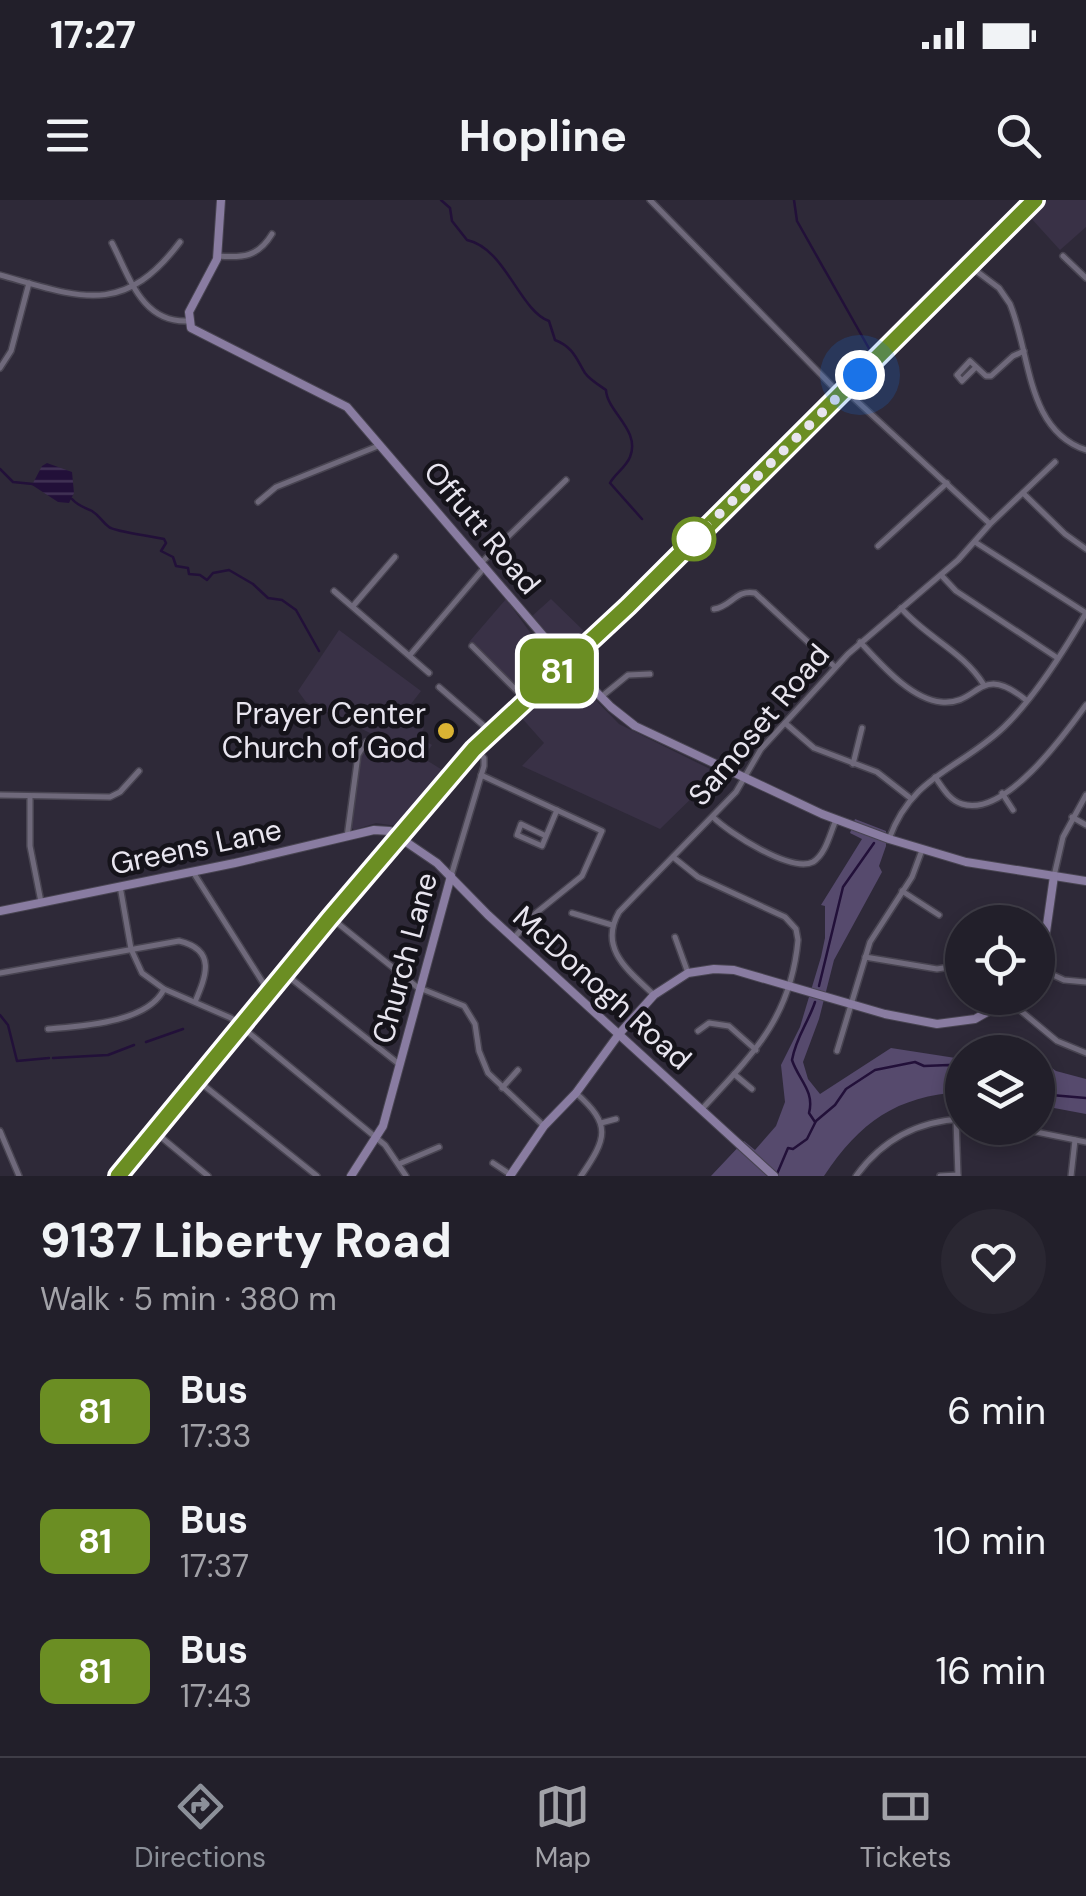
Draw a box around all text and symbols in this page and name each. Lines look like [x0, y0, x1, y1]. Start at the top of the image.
text: 17:27 [50, 10, 136, 60]
text: Hopline [459, 106, 627, 165]
icon: menu [40, 108, 95, 163]
icon: search [991, 108, 1046, 163]
your location [835, 350, 885, 400]
street label: Offutt Road [415, 453, 549, 602]
unlabelled marker [673, 518, 715, 560]
street label: Samoset Road [680, 636, 838, 814]
line badge: 81 [512, 638, 602, 704]
text: 81 [540, 648, 574, 694]
place label: Prayer Center Church of God [222, 694, 426, 767]
marker: Prayer Center Church of God [435, 720, 457, 742]
street label: Greens Lane [107, 809, 285, 884]
street label: Church Lane [363, 868, 446, 1048]
street label: McDonogh Road [505, 897, 700, 1078]
map controls [945, 905, 1055, 1145]
button: locate [945, 905, 1055, 1015]
button: layers [945, 1035, 1055, 1145]
text: 9137 Liberty Road [40, 1209, 452, 1272]
button: heart [941, 1209, 1046, 1314]
text: Walk · 5 min · 380 m [40, 1278, 337, 1320]
text: Bus [180, 1365, 248, 1415]
text: 6 min [947, 1386, 1046, 1436]
text: 81 [78, 1388, 112, 1434]
text: 17:33 [180, 1415, 251, 1457]
text: Bus [180, 1495, 248, 1545]
text: 10 min [933, 1516, 1046, 1566]
text: 81 [78, 1518, 112, 1564]
text: 17:37 [180, 1545, 249, 1587]
text: Bus [180, 1625, 248, 1675]
text: 16 min [935, 1646, 1046, 1696]
text: 81 [78, 1648, 112, 1694]
text: 17:43 [180, 1675, 252, 1717]
tab: Directions [134, 1779, 266, 1876]
tab: Map [535, 1779, 591, 1876]
tab: Tickets [860, 1779, 952, 1876]

